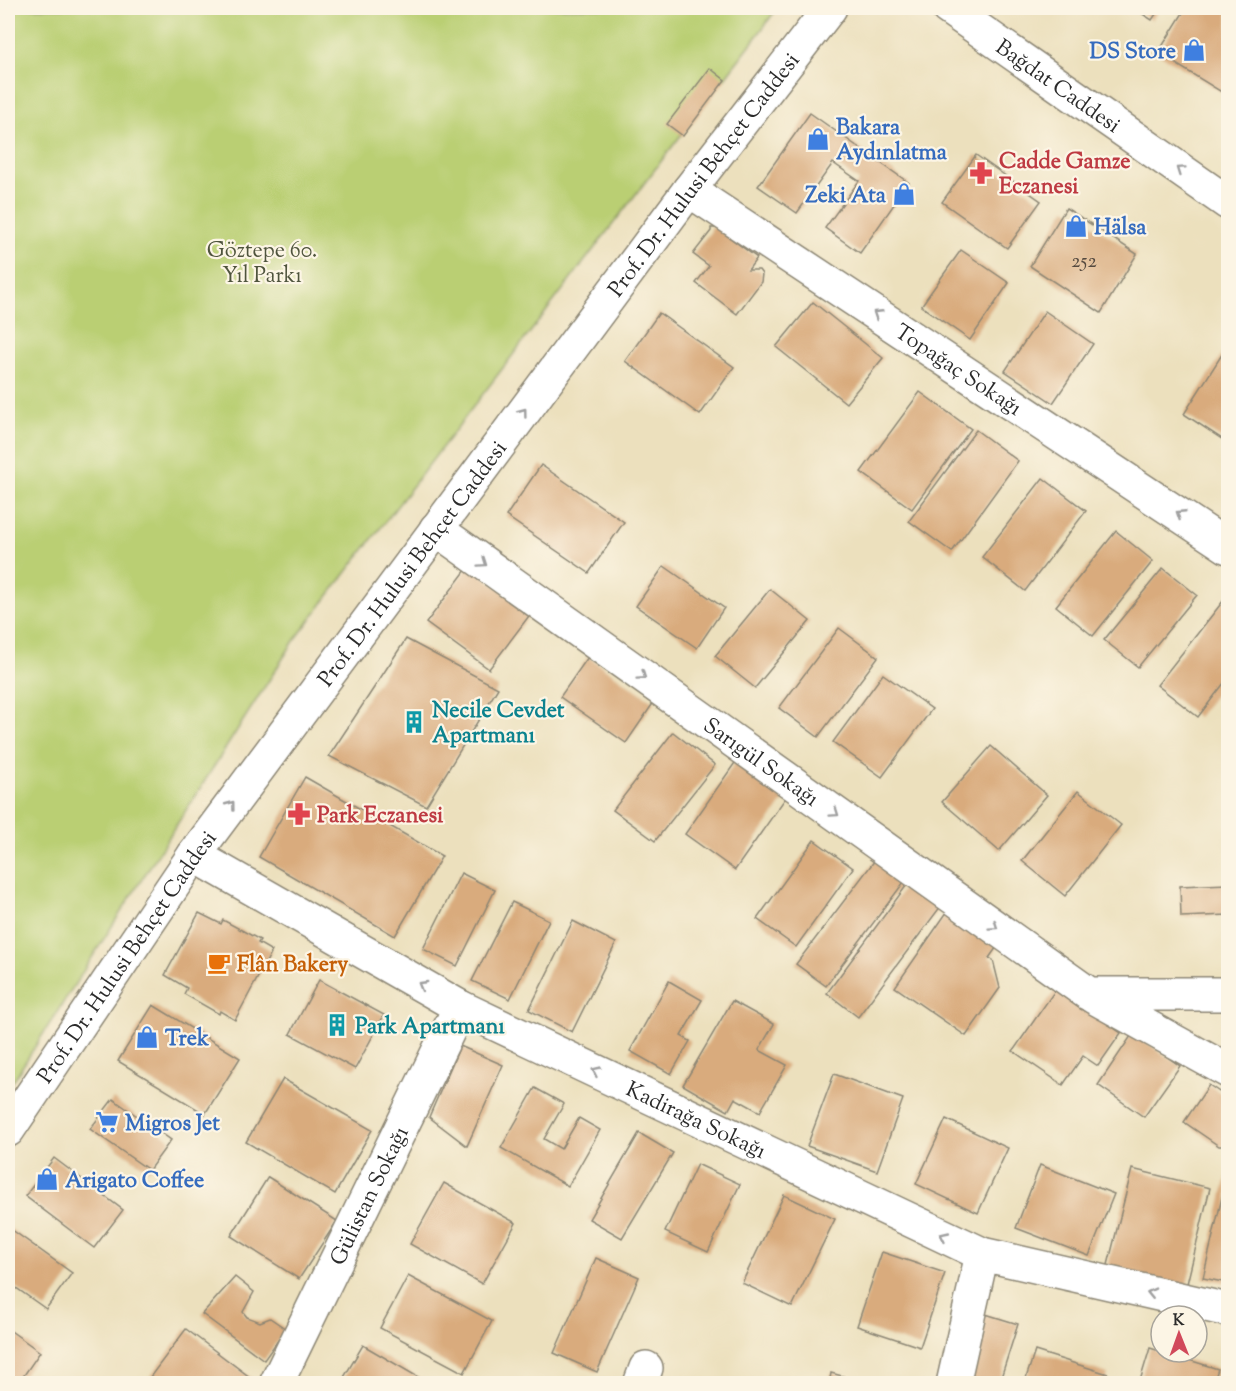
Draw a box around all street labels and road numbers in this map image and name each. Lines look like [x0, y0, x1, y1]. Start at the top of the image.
street label: Bağdat Caddesi [988, 33, 1126, 142]
street label: Prof. Dr. Hulusi Behçet Caddesi [602, 47, 809, 305]
street label: Topağaç Sokağı [888, 318, 1027, 425]
street label: Prof. Dr. Hulusi Behçet Caddesi [311, 435, 516, 695]
street label: Sarıgül Sokağı [696, 711, 825, 816]
street label: Prof. Dr. Hulusi Behçet Caddesi [31, 825, 226, 1091]
street label: Kadirağa Sokağı [620, 1075, 771, 1169]
street label: Gülistan Sokağı [323, 1122, 418, 1271]

